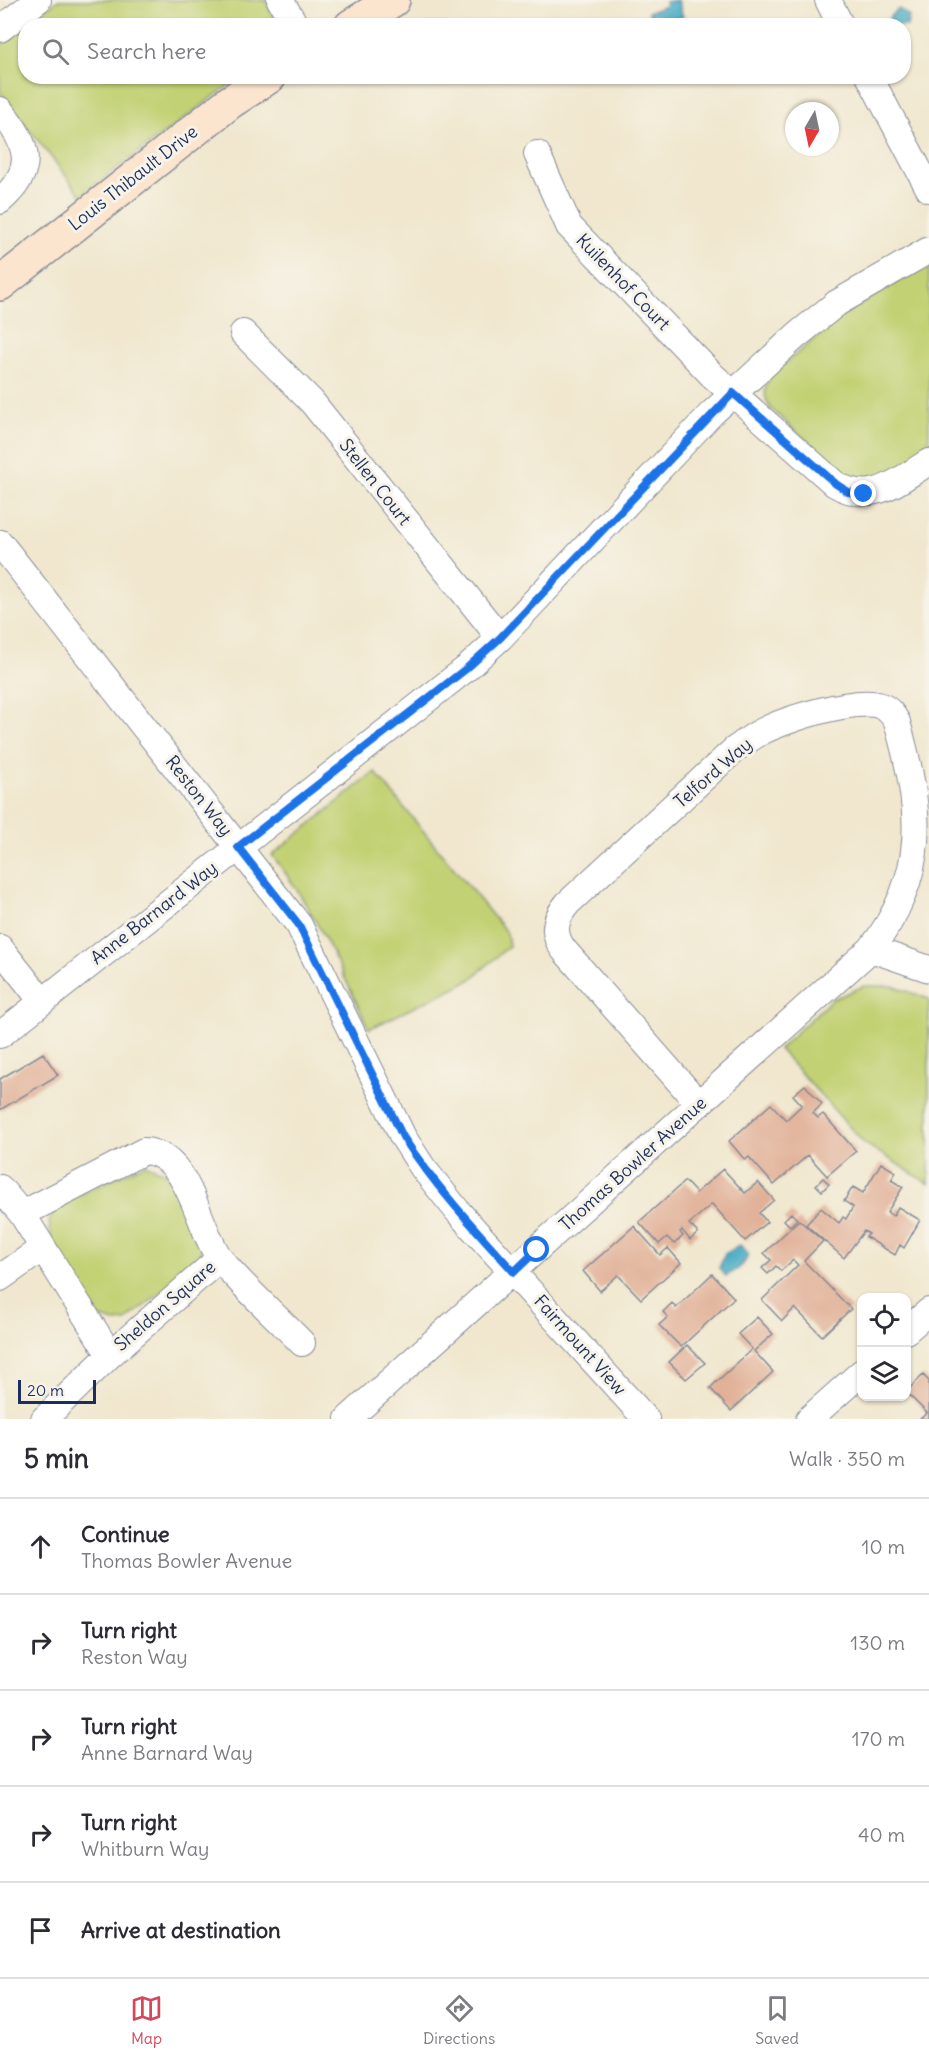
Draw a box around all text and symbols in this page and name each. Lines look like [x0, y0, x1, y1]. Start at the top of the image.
search box [18, 18, 911, 84]
icon: search [39, 35, 72, 68]
text: Search here [87, 37, 206, 65]
north arrow [785, 102, 839, 156]
street label: Louis Thibault Drive [63, 120, 202, 235]
street label: Kuilenhof Court [571, 228, 675, 335]
street label: Stellen Court [334, 434, 416, 530]
route end [850, 480, 876, 506]
street label: Telford Way [669, 732, 756, 813]
street label: Reston Way [161, 751, 238, 841]
street label: Anne Barnard Way [86, 856, 222, 969]
street label: Thomas Bowler Avenue [554, 1091, 711, 1236]
route start [523, 1236, 549, 1262]
street label: Sheldon Square [109, 1255, 220, 1356]
street label: Fairmount View [529, 1290, 631, 1400]
map controls [857, 1293, 911, 1401]
button: locate [857, 1293, 911, 1347]
button: layers [857, 1347, 911, 1401]
scale bar [18, 1377, 96, 1404]
text: 20 m [27, 1380, 64, 1400]
text: 5 min [24, 1442, 89, 1475]
text: Walk · 350 m [789, 1446, 905, 1471]
text: Continue [81, 1520, 170, 1548]
icon: ahead [24, 1530, 57, 1563]
text: 10 m [862, 1534, 905, 1559]
text: Thomas Bowler Avenue [81, 1548, 292, 1573]
text: Turn right [81, 1616, 177, 1644]
icon: right [24, 1626, 57, 1659]
text: 130 m [850, 1630, 905, 1655]
text: Reston Way [81, 1644, 188, 1669]
text: Turn right [81, 1712, 177, 1740]
icon: right [24, 1722, 57, 1755]
text: 170 m [852, 1726, 905, 1751]
text: Anne Barnard Way [81, 1740, 253, 1765]
text: Turn right [81, 1808, 177, 1836]
icon: right [24, 1818, 57, 1851]
text: 40 m [858, 1822, 905, 1847]
text: Whitburn Way [81, 1836, 209, 1861]
icon: arrive [24, 1914, 57, 1947]
text: Arrive at destination [81, 1916, 281, 1944]
tab: Map [130, 1992, 163, 2048]
tab: Directions [423, 1992, 495, 2048]
tab: Saved [755, 1992, 799, 2048]

